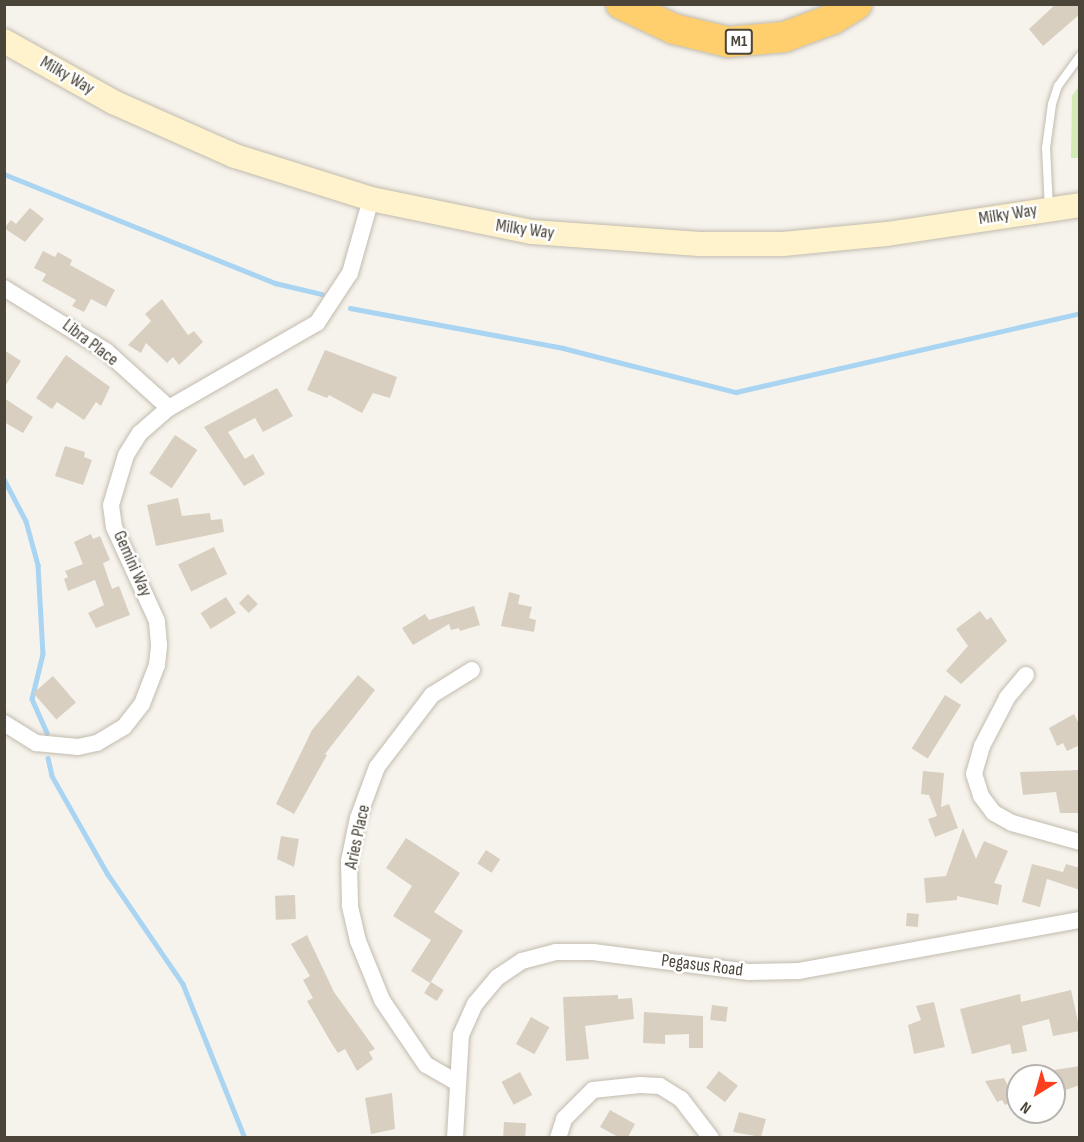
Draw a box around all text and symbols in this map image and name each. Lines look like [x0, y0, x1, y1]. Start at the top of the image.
road number: M1 [724, 29, 754, 55]
street label: Milky Way [36, 52, 98, 100]
street label: Milky Way [977, 200, 1039, 230]
street label: Milky Way [494, 215, 556, 245]
street label: Libra Place [58, 315, 122, 371]
street label: Gemini Way [108, 528, 156, 600]
street label: Aries Place [341, 803, 375, 871]
street label: Pegasus Road [660, 950, 744, 982]
north arrow [1006, 1064, 1066, 1124]
text: N [1017, 1097, 1035, 1117]

